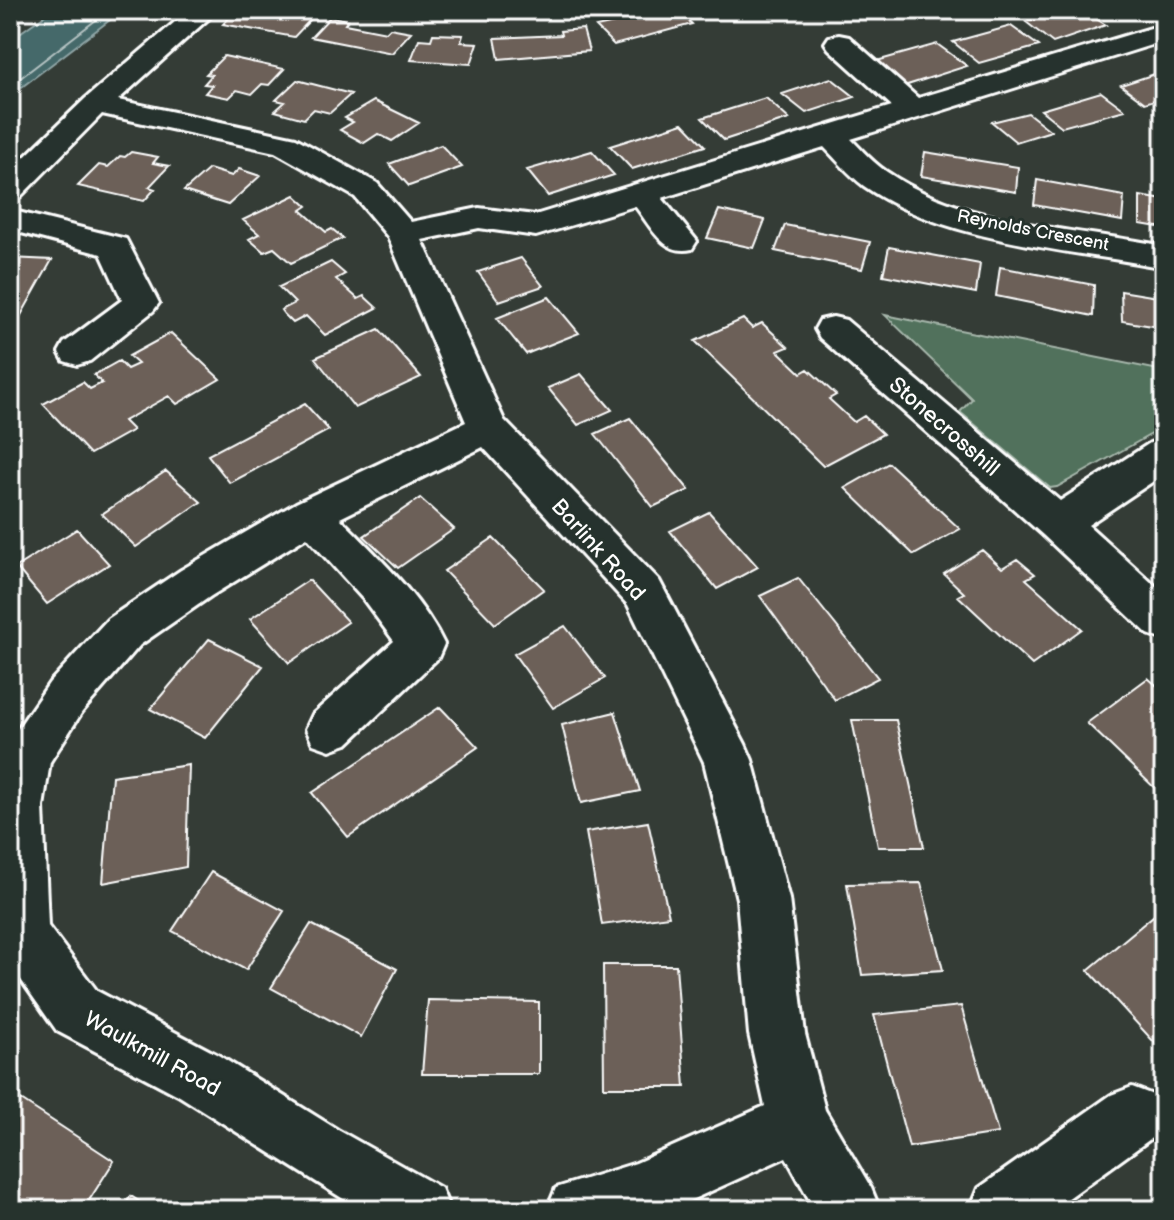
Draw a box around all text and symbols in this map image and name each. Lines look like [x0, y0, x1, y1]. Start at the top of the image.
street label: Reynolds Crescent [955, 205, 1111, 256]
street label: Stonecrosshill [883, 372, 1005, 483]
street label: Barlink Road [545, 493, 651, 607]
street label: Waulkmill Road [79, 1006, 225, 1103]

